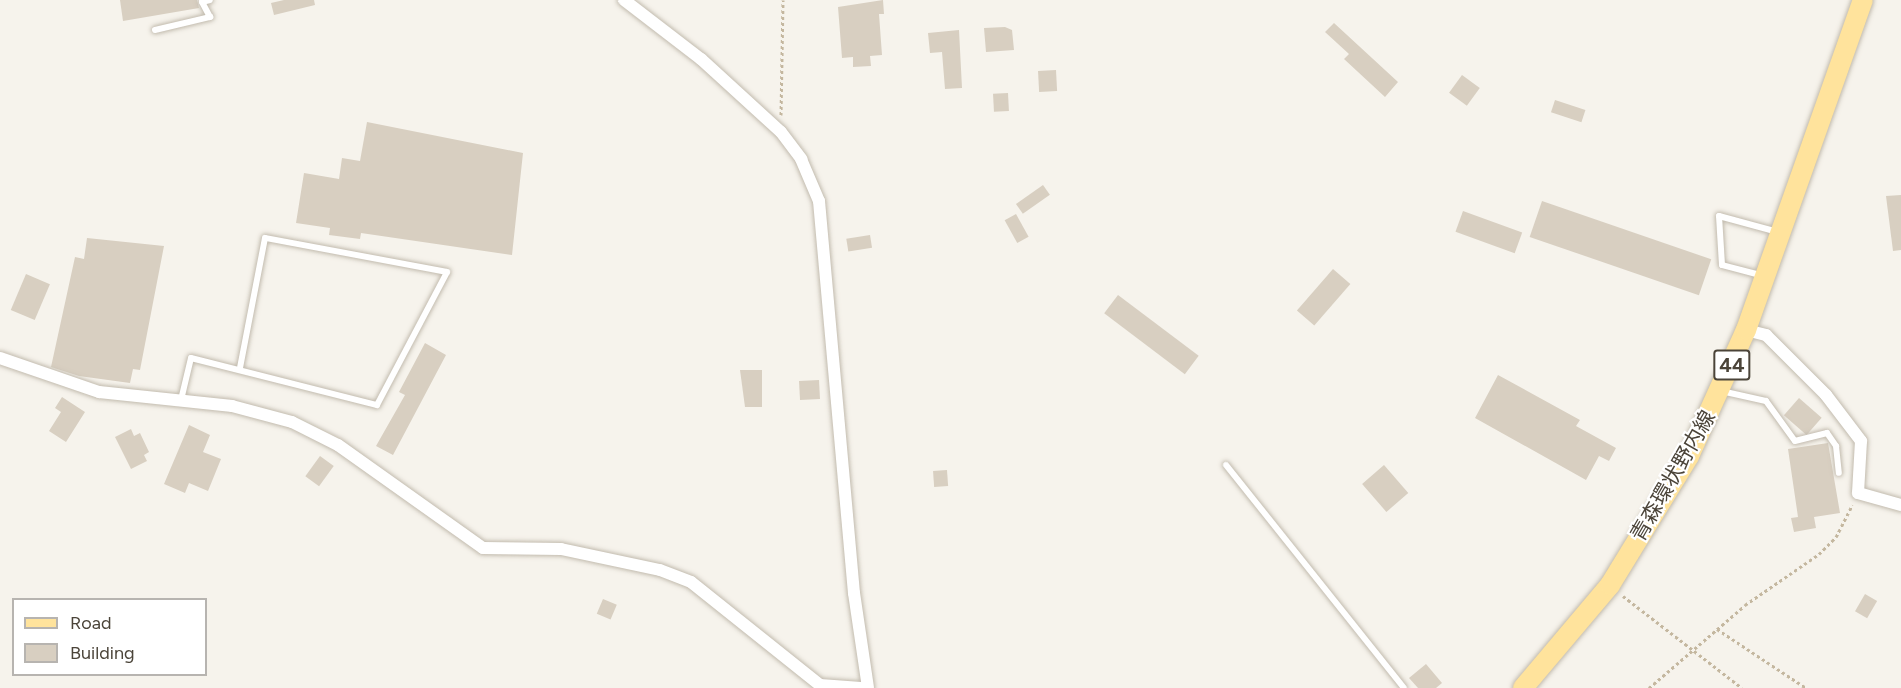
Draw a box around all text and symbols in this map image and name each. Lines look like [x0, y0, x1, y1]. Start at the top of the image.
road number: 44 [1712, 348, 1752, 382]
street label: 青森環状野内線 [1625, 406, 1721, 546]
legend [12, 598, 207, 676]
text: Road [70, 612, 111, 634]
text: Building [70, 642, 135, 664]

